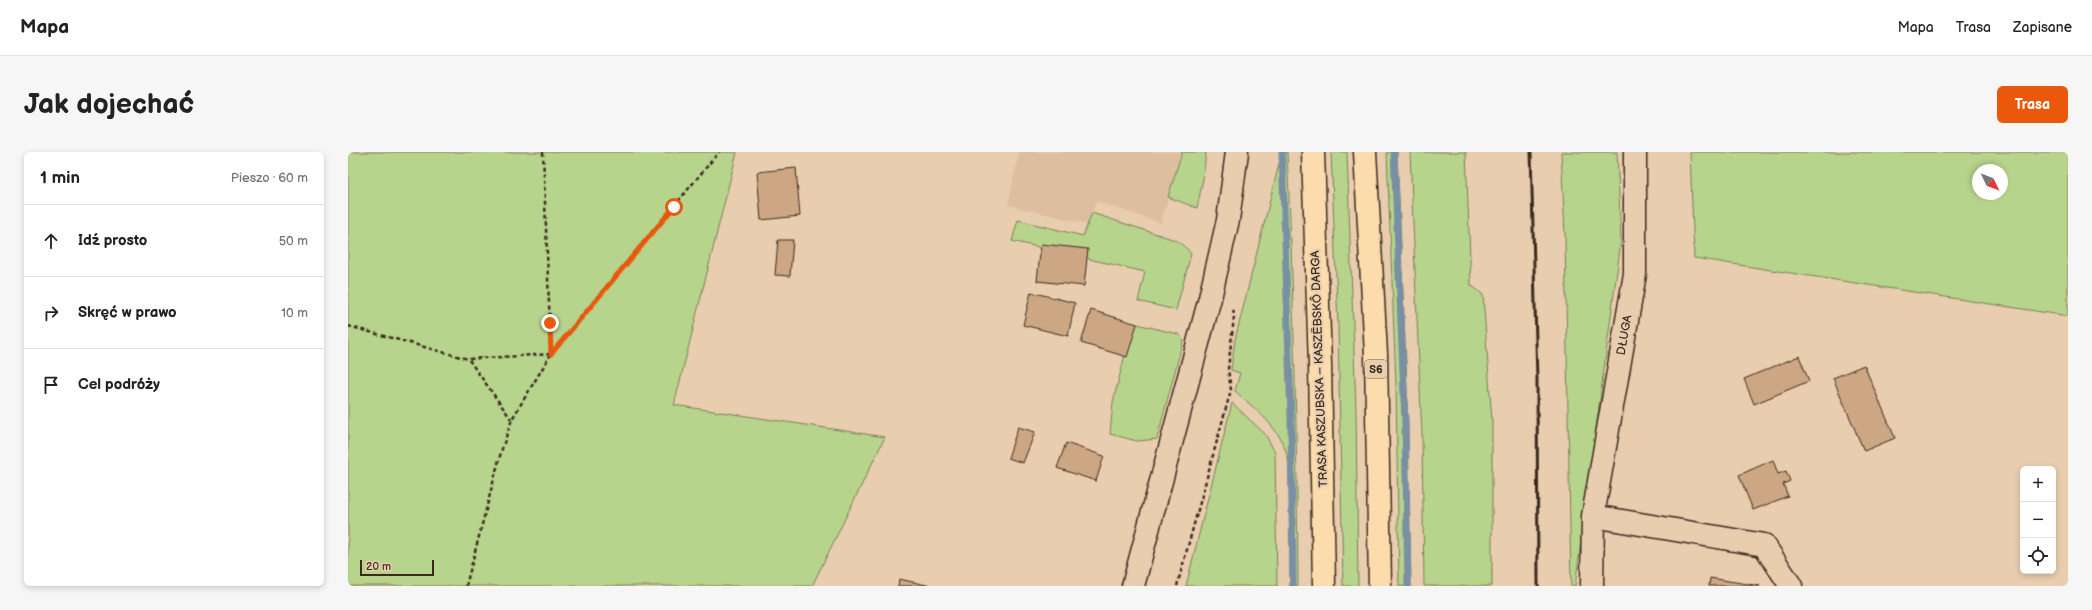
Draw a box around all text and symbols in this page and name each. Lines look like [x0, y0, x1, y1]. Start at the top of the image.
text: Mapa [20, 16, 69, 39]
text: Mapa [1898, 19, 1934, 36]
text: Trasa [1956, 19, 1991, 36]
text: Zapisane [2013, 19, 2072, 36]
button: Trasa [1997, 86, 2068, 123]
text: Jak dojechać [24, 88, 194, 121]
north arrow [1972, 164, 2008, 200]
text: 1 min [40, 168, 80, 188]
text: Pieszo · 60 m [231, 170, 308, 186]
route start [665, 198, 683, 216]
icon: ahead [40, 230, 62, 252]
text: Idź prosto [78, 231, 147, 250]
text: 50 m [279, 233, 308, 249]
street label: TRASA KASZUBSKA – KASZËBSKÔ DARGA [1307, 250, 1331, 488]
icon: right [40, 302, 62, 324]
text: Skręć w prawo [78, 303, 177, 322]
text: 10 m [281, 305, 308, 321]
street label: DŁUGA [1614, 313, 1636, 356]
route end [541, 314, 559, 332]
road number: S6 [1365, 360, 1387, 378]
icon: arrive [40, 374, 62, 396]
text: Cel podróży [78, 375, 160, 394]
map controls [2020, 466, 2056, 574]
button: + [2020, 466, 2056, 502]
button: − [2020, 502, 2056, 538]
button: locate [2020, 538, 2056, 574]
scale bar [360, 558, 434, 577]
text: 20 m [366, 560, 391, 573]

